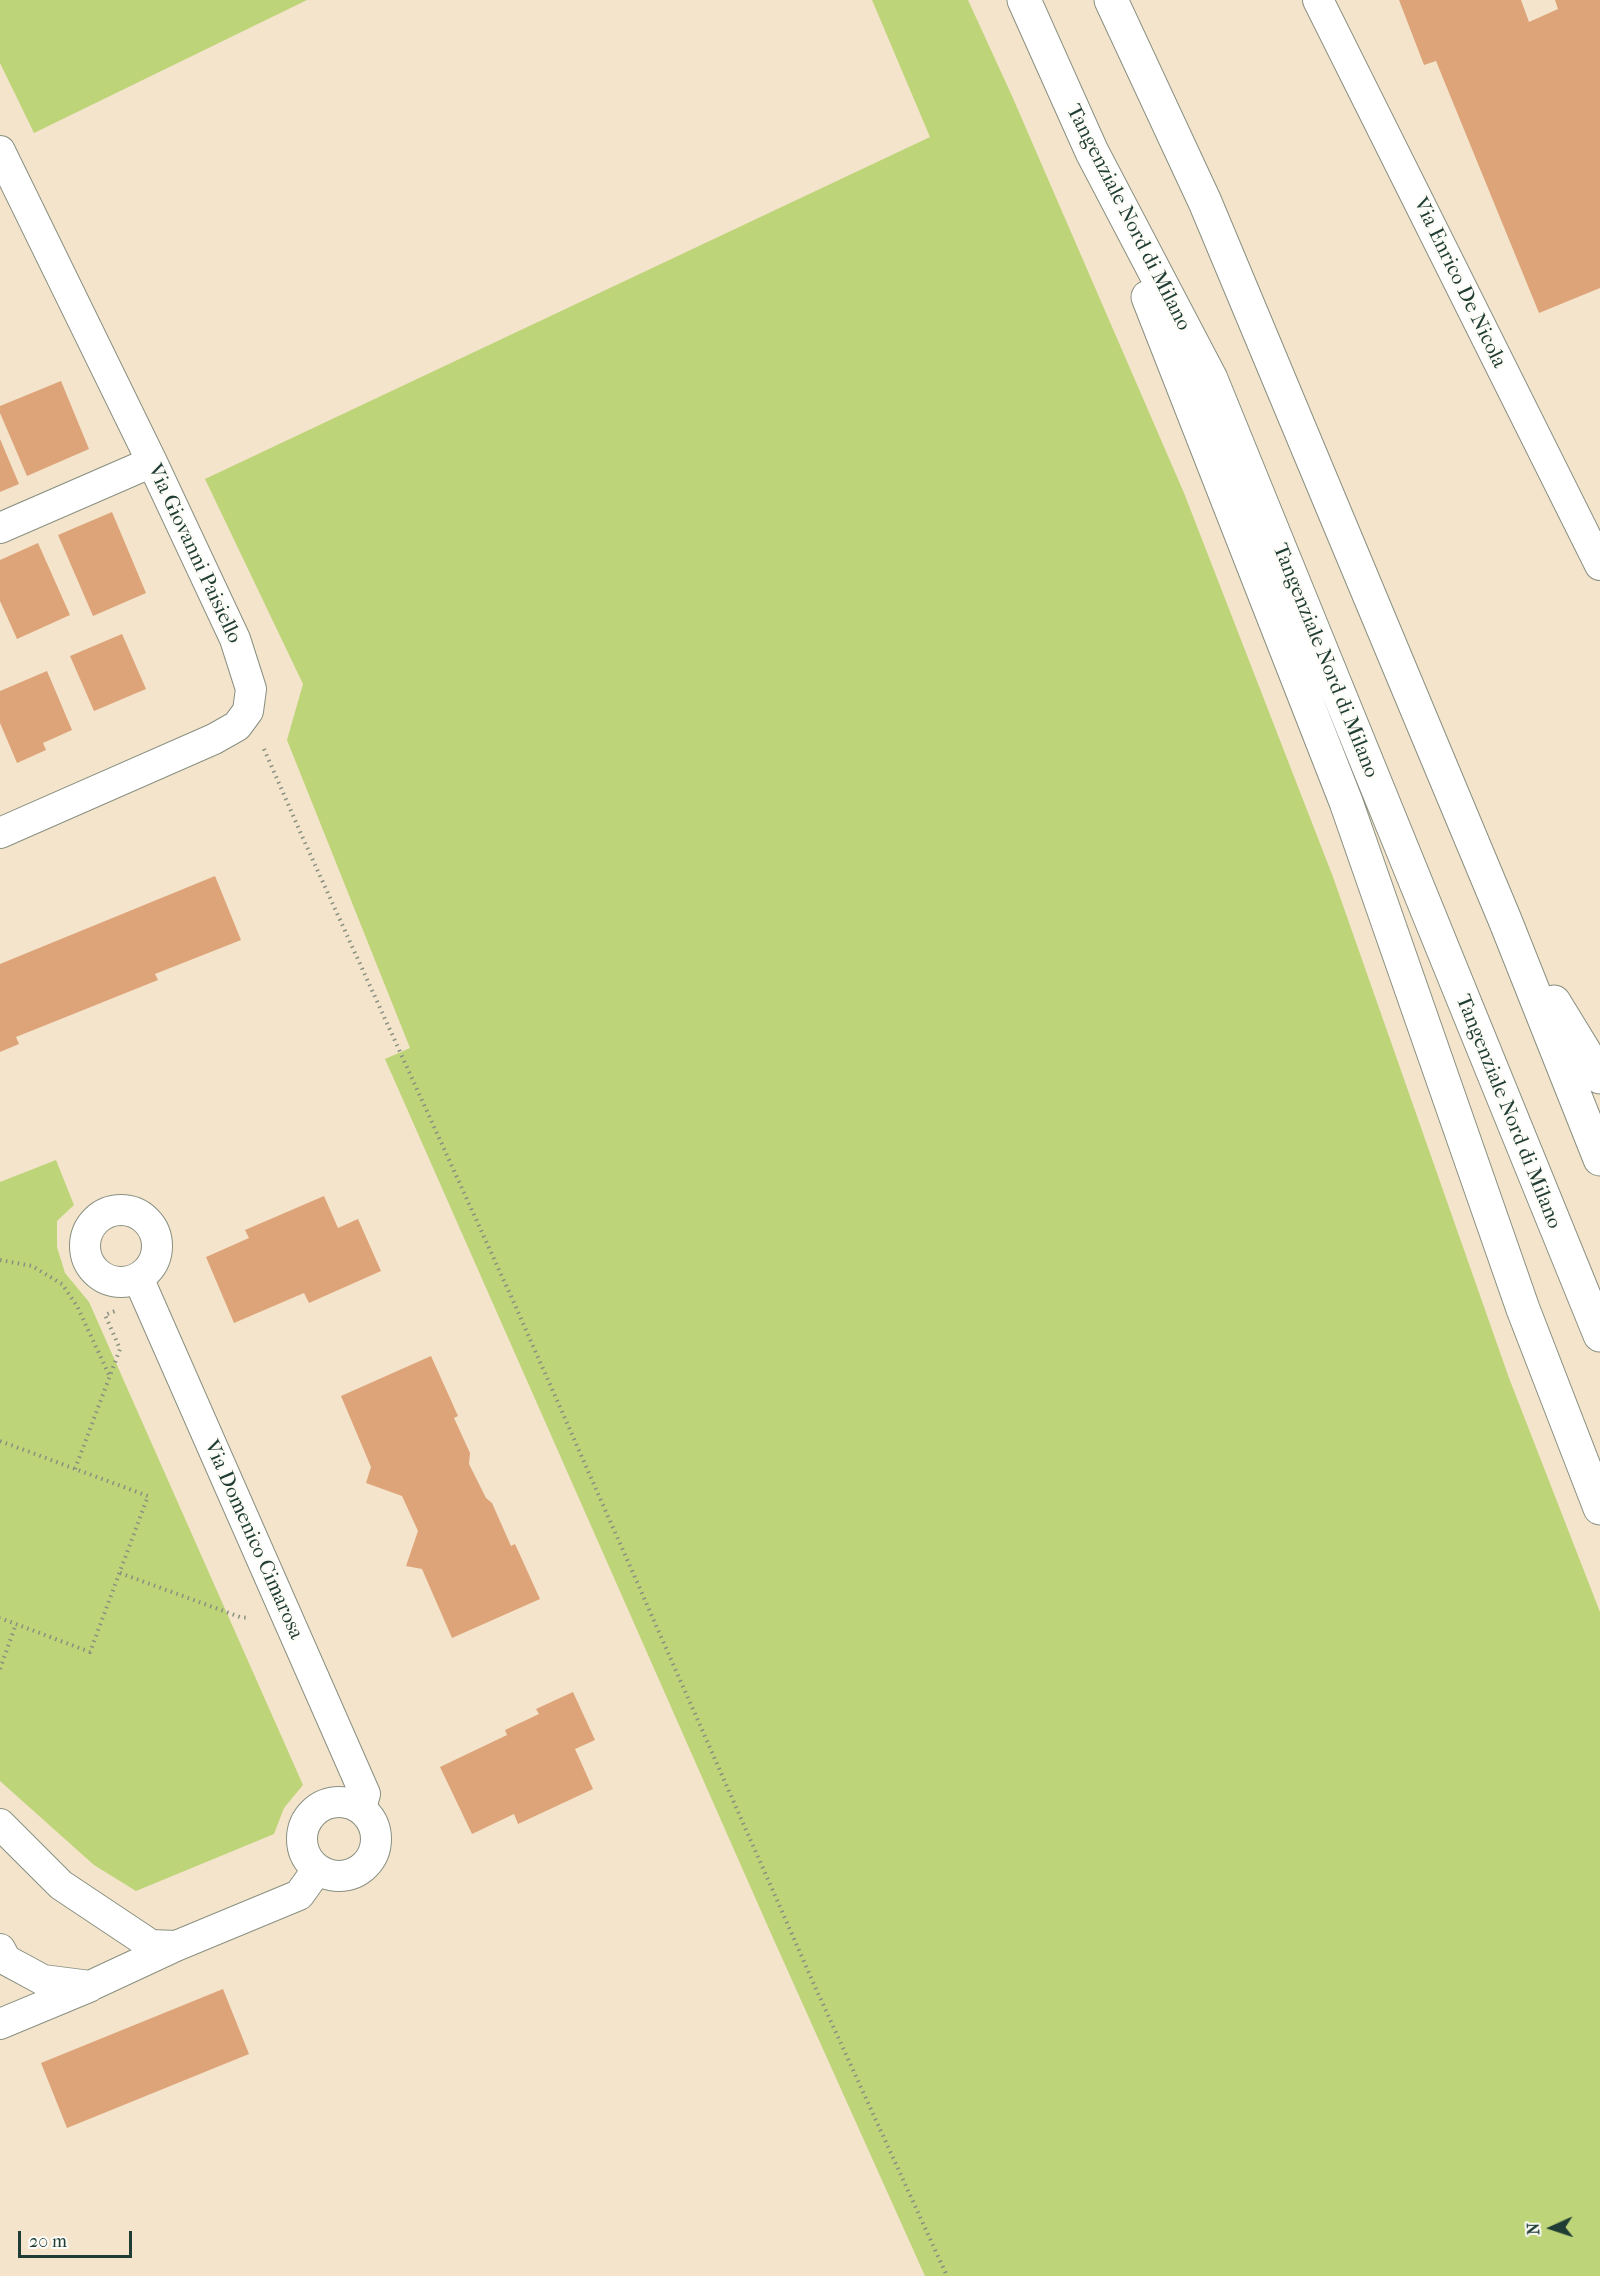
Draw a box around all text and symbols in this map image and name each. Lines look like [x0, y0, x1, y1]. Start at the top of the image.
street label: Tangenziale Nord di Milano [1060, 101, 1196, 335]
street label: Via Enrico De Nicola [1407, 194, 1511, 372]
street label: Via Giovanni Paisiello [141, 460, 247, 648]
street label: Tangenziale Nord di Milano [1266, 540, 1384, 782]
street label: Tangenziale Nord di Milano [1449, 991, 1567, 1233]
street label: Via Domenico Cimarosa [198, 1437, 308, 1643]
north arrow [1522, 2198, 1582, 2258]
scale bar [21, 2219, 135, 2257]
text: N [1524, 2222, 1543, 2236]
text: 20 m [29, 2231, 67, 2252]

